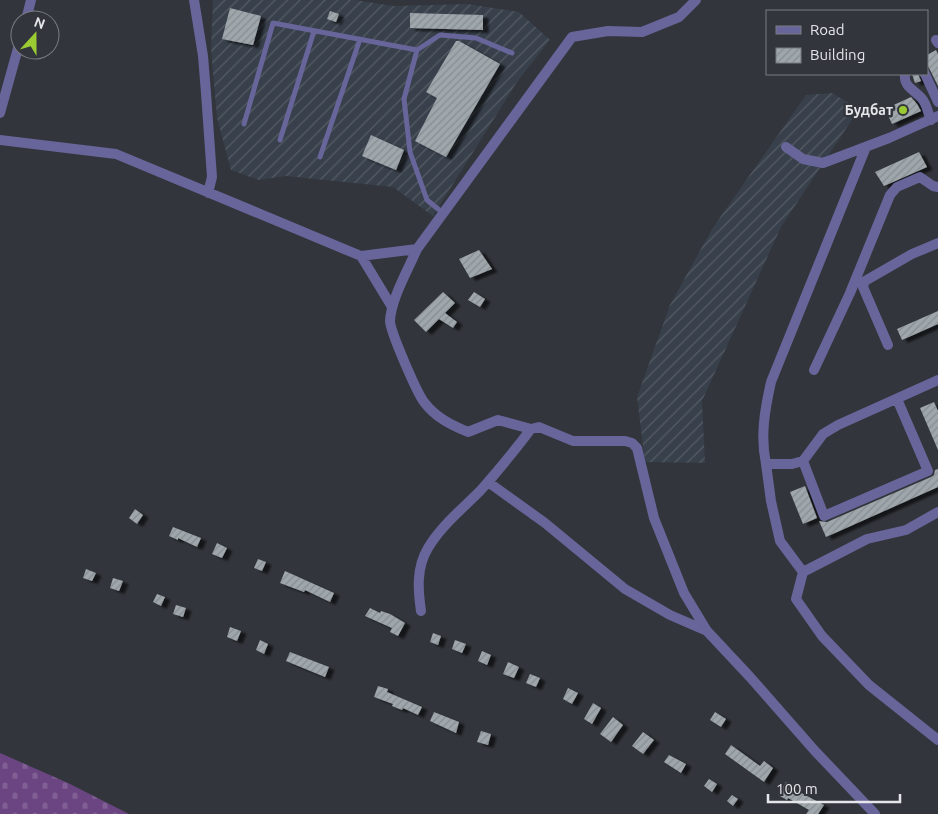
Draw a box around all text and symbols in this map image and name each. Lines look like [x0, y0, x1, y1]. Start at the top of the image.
north arrow [10, 10, 60, 60]
legend [766, 10, 928, 75]
text: N [32, 14, 47, 32]
text: Road [810, 21, 845, 38]
text: Building [810, 46, 865, 63]
place label: Будбат [845, 102, 893, 118]
marker: Будбат [897, 104, 909, 116]
scale bar [768, 772, 900, 804]
text: 100 m [776, 780, 818, 797]

